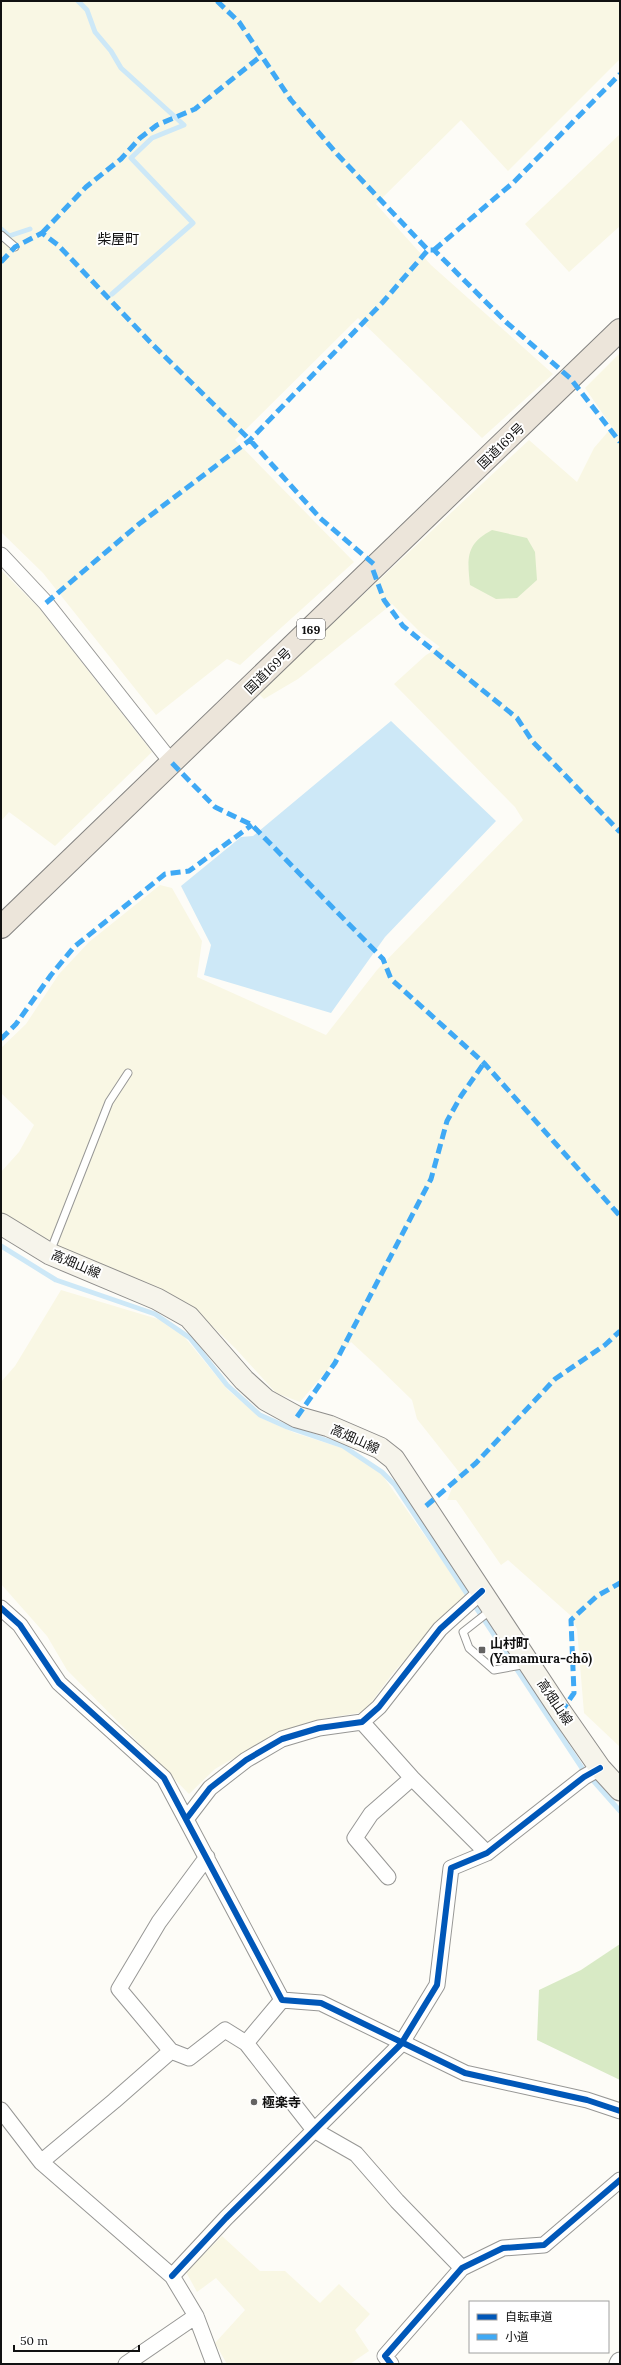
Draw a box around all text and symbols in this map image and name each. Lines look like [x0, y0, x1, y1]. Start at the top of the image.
district label: 柴屋町 [97, 230, 139, 248]
street label: 国道169号 [474, 419, 528, 473]
road number: 169 [297, 619, 325, 639]
street label: 国道169号 [241, 644, 295, 698]
street label: 高畑山線 [49, 1246, 103, 1282]
street label: 高畑山線 [328, 1421, 382, 1457]
place label: 山村町 (Yamamura-chō) [490, 1635, 592, 1667]
marker: 山村町 (Yamamura-chō) [477, 1645, 487, 1655]
street label: 高畑山線 [533, 1676, 577, 1728]
place label: 極楽寺 [262, 2094, 301, 2111]
marker: 極楽寺 [249, 2097, 259, 2107]
legend [469, 2301, 609, 2353]
text: 自転車道 [505, 2309, 553, 2324]
scale bar [14, 2327, 139, 2353]
text: 小道 [505, 2329, 529, 2344]
text: 50 m [20, 2333, 48, 2348]

